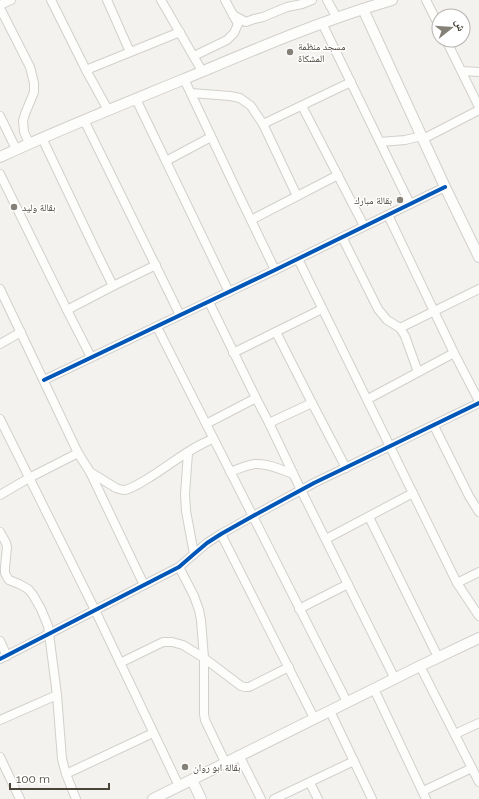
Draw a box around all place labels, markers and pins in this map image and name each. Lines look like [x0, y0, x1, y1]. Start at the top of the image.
place label: مسجد منظمة المشكاة [298, 41, 346, 64]
marker: مسجد منظمة المشكاة [285, 47, 295, 57]
place label: بقالة مبارك [354, 195, 392, 206]
marker: بقالة مبارك [395, 195, 405, 205]
marker: بقالة وليد [9, 202, 19, 212]
place label: بقالة وليد [22, 202, 56, 213]
marker: بقالة ابو روان [180, 762, 190, 772]
place label: بقالة ابو روان [193, 762, 241, 774]

